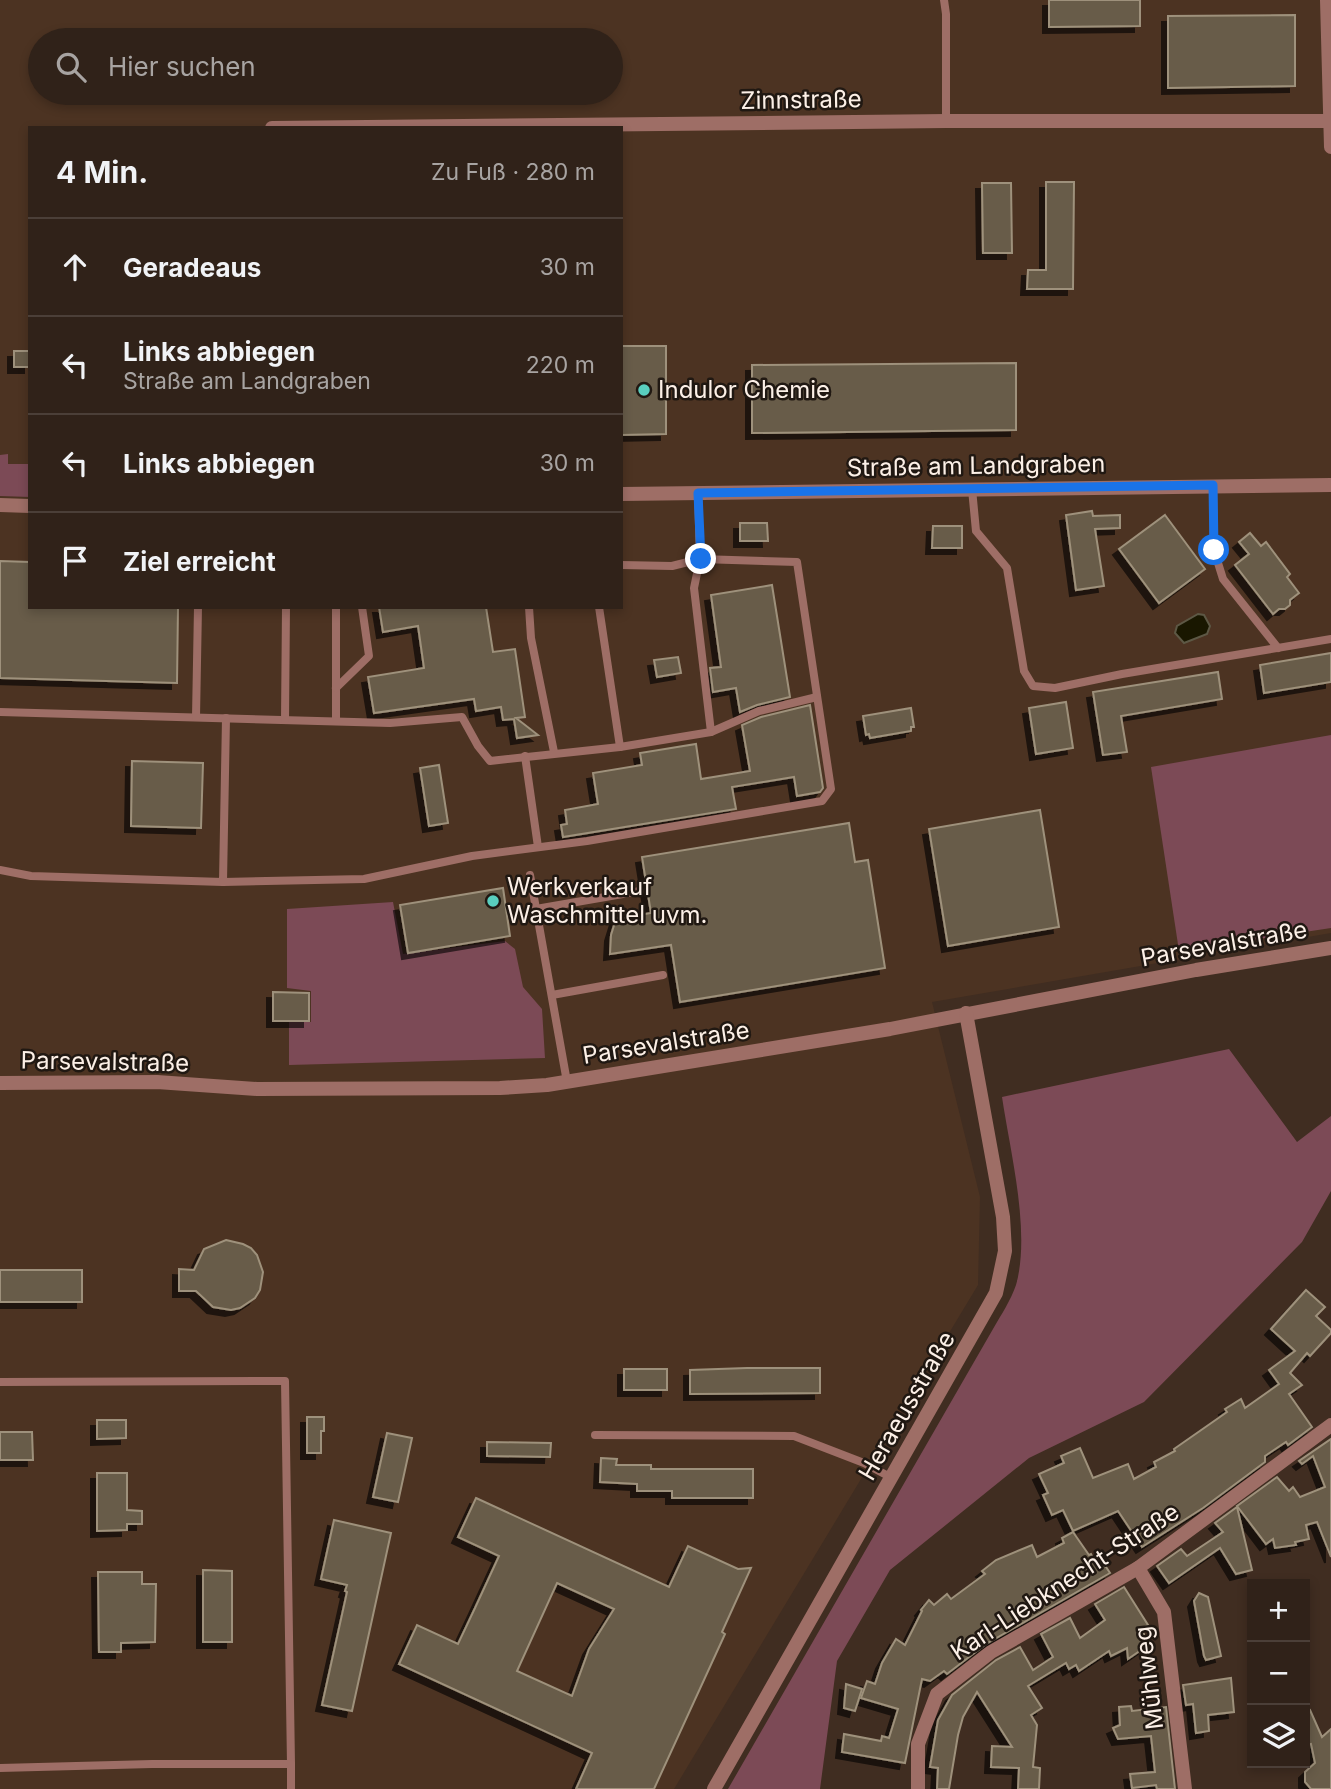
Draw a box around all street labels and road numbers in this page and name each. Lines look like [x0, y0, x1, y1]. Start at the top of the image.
street label: Zinnstraße [740, 84, 862, 115]
street label: Straße am Landgraben [846, 449, 1106, 482]
street label: Parsevalstraße [1138, 915, 1309, 972]
street label: Parsevalstraße [580, 1015, 751, 1070]
street label: Parsevalstraße [21, 1046, 190, 1077]
street label: Heraeusstraße [852, 1326, 961, 1485]
street label: Karl-Liebknecht-Straße [945, 1497, 1184, 1666]
street label: Mühlweg [1128, 1625, 1169, 1731]

